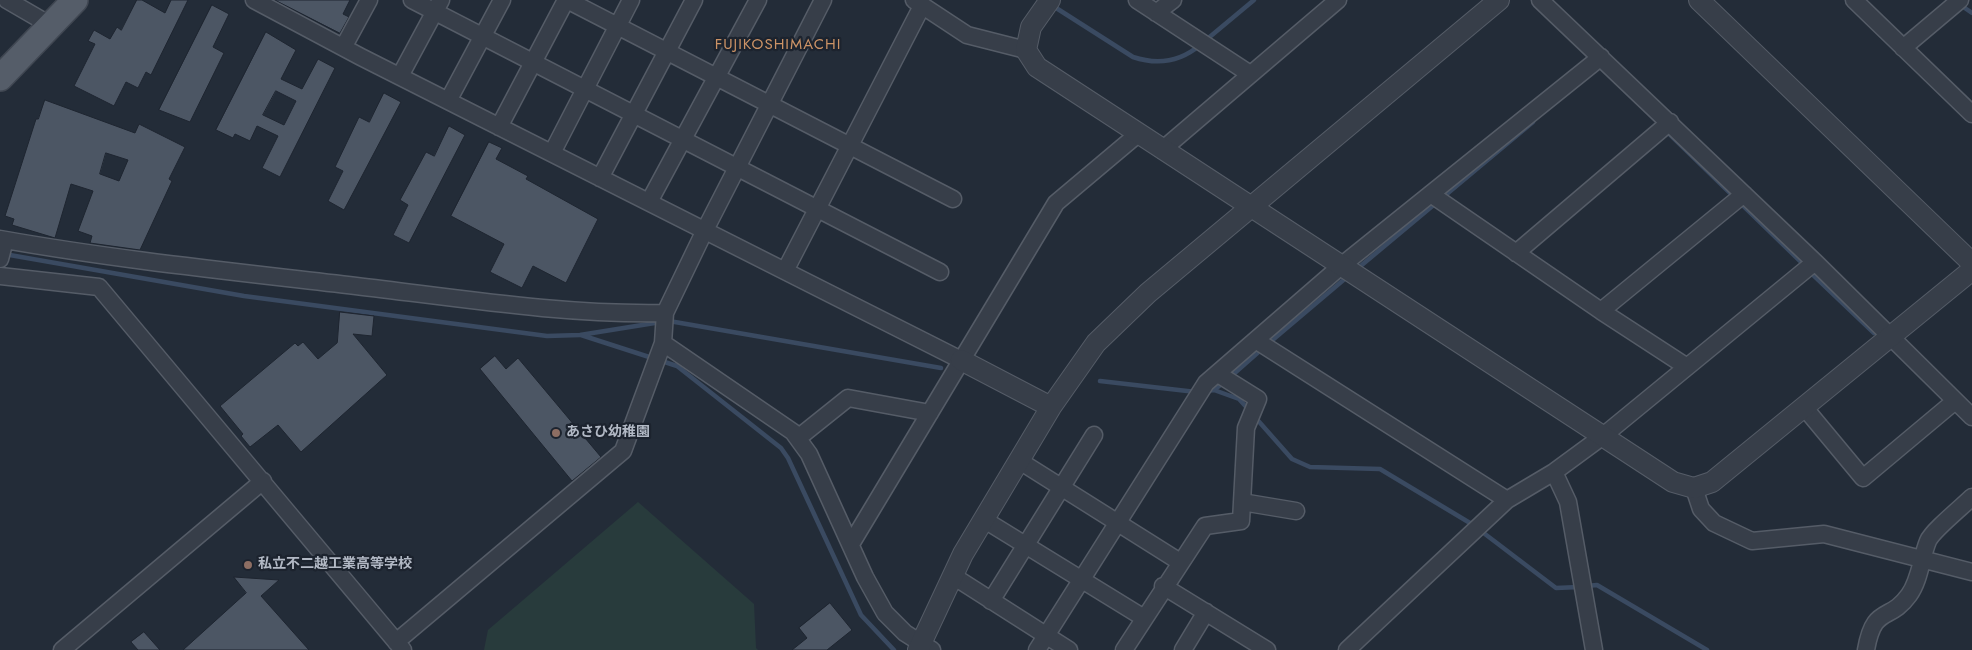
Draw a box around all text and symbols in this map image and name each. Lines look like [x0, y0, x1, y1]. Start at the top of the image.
district label: FUJIKOSHIMACHI [713, 36, 843, 54]
place label: あさひ幼稚園 [566, 425, 650, 441]
marker: あさひ幼稚園 [550, 427, 562, 439]
place label: 私立不二越工業高等学校 [258, 557, 412, 573]
marker: 私立不二越工業高等学校 [242, 559, 254, 571]

